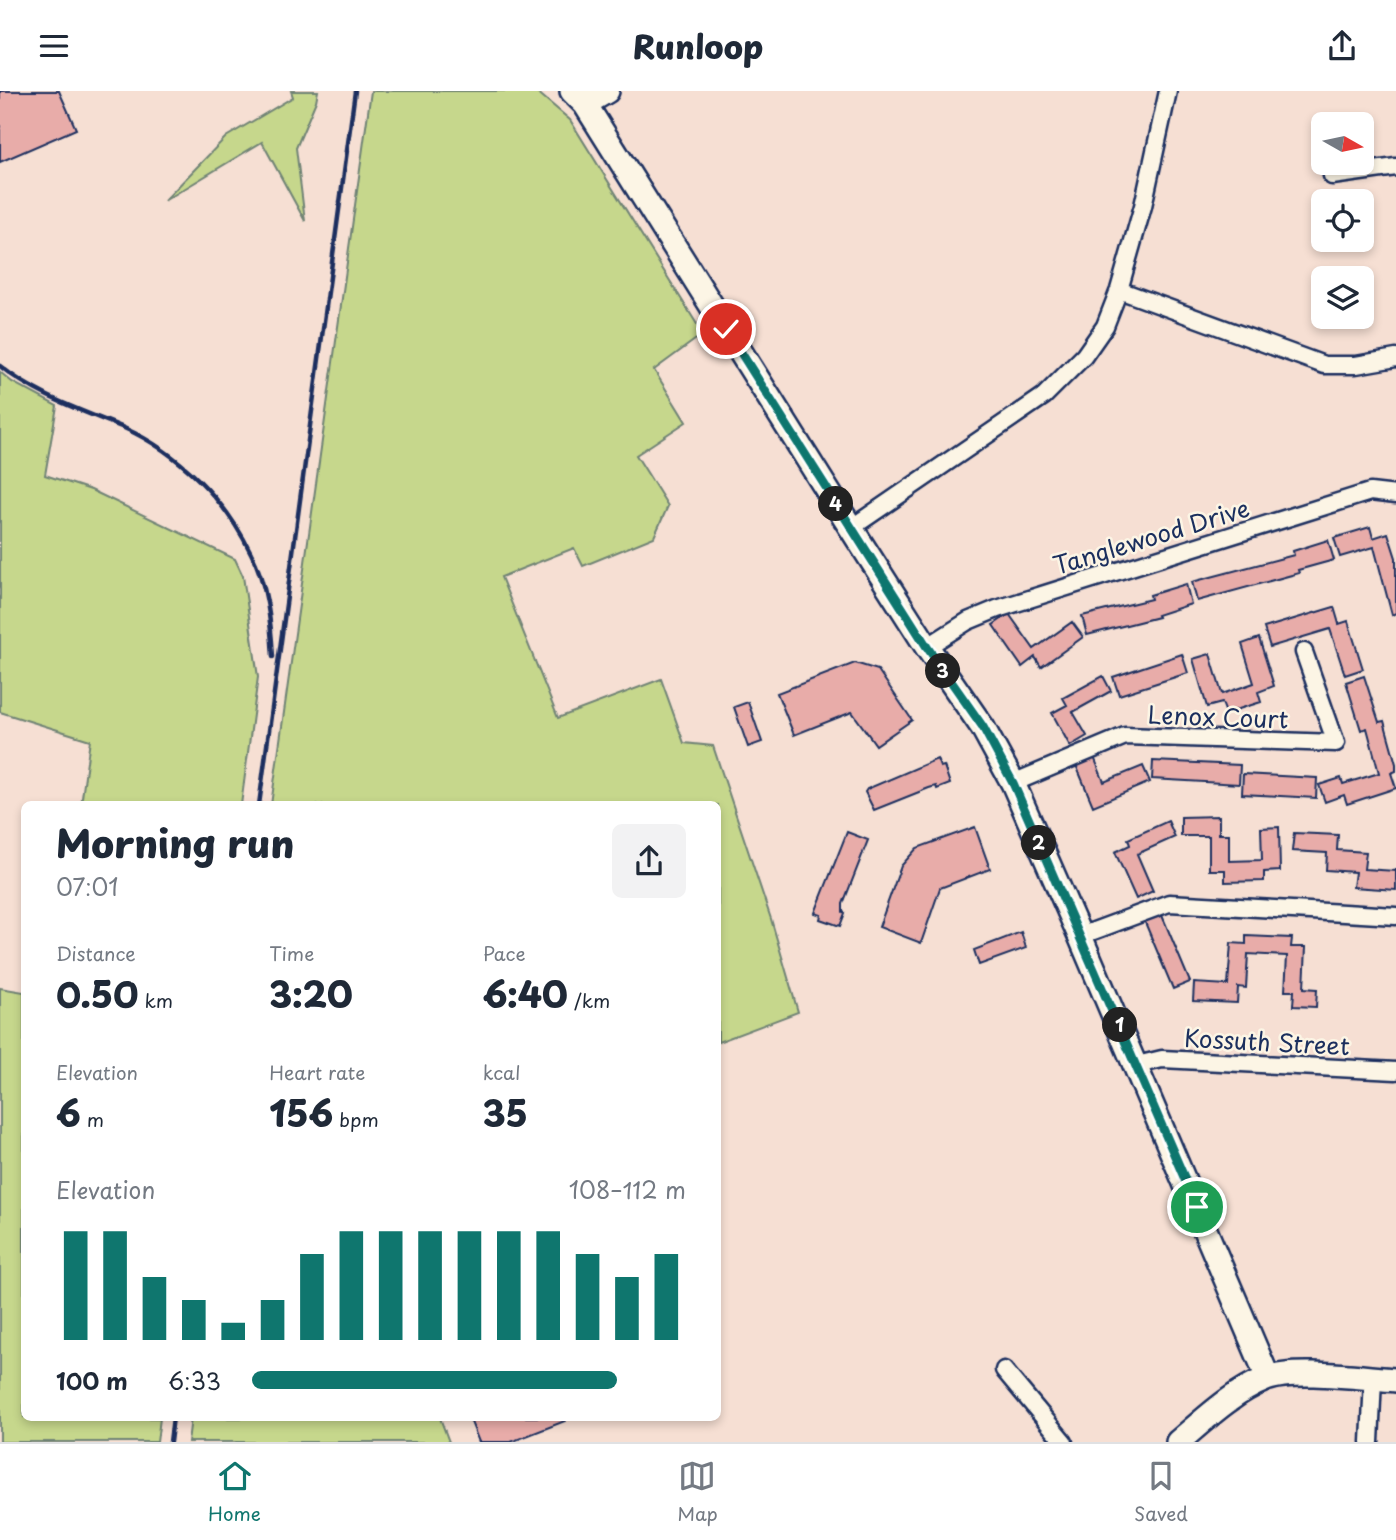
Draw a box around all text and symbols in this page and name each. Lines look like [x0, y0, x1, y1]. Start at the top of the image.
text: Runloop [633, 22, 763, 70]
icon: menu [35, 27, 73, 65]
icon: share [1323, 27, 1361, 65]
north arrow [1311, 112, 1374, 175]
map controls [1311, 112, 1374, 329]
button: locate [1311, 189, 1374, 252]
button: layers [1311, 266, 1374, 329]
pin [696, 299, 756, 359]
icon: check [707, 310, 745, 348]
pin: 4 [818, 487, 854, 521]
text: 4 [829, 489, 842, 517]
street label: Tanglewood Drive [1048, 489, 1254, 583]
pin: 3 [926, 653, 960, 689]
text: 3 [936, 656, 949, 684]
street label: Lenox Court [1147, 696, 1289, 736]
text: Morning run [56, 814, 294, 871]
button: share [612, 824, 686, 898]
pin: 2 [1021, 825, 1056, 861]
text: 2 [1032, 828, 1045, 856]
text: 07:01 [56, 869, 119, 904]
text: Distance [56, 939, 136, 967]
text: Time [269, 939, 314, 967]
text: Pace [483, 939, 526, 967]
text: 0.50 [56, 967, 138, 1020]
text: 3:20 [269, 967, 353, 1020]
text: 6:40 [483, 967, 568, 1020]
text: km [138, 986, 173, 1014]
text: /km [568, 986, 610, 1014]
pin: 1 [1102, 1007, 1138, 1042]
text: 1 [1115, 1010, 1124, 1038]
street label: Kossuth Street [1183, 1019, 1351, 1063]
text: Elevation [56, 1058, 138, 1086]
text: Heart rate [269, 1058, 365, 1086]
text: kcal [483, 1058, 521, 1086]
text: 6 [56, 1086, 81, 1139]
text: 156 [269, 1086, 333, 1139]
text: 35 [483, 1086, 528, 1139]
text: m [81, 1105, 104, 1133]
text: bpm [333, 1105, 379, 1133]
text: Elevation [56, 1172, 155, 1207]
text: 108–112 m [569, 1172, 686, 1207]
pin [1167, 1177, 1227, 1237]
icon: arrive [1178, 1188, 1216, 1226]
text: 100 m [56, 1363, 128, 1398]
text: 6:33 [168, 1363, 221, 1398]
tab: Home [208, 1457, 261, 1527]
tab: Map [677, 1457, 718, 1527]
tab: Saved [1134, 1457, 1188, 1527]

